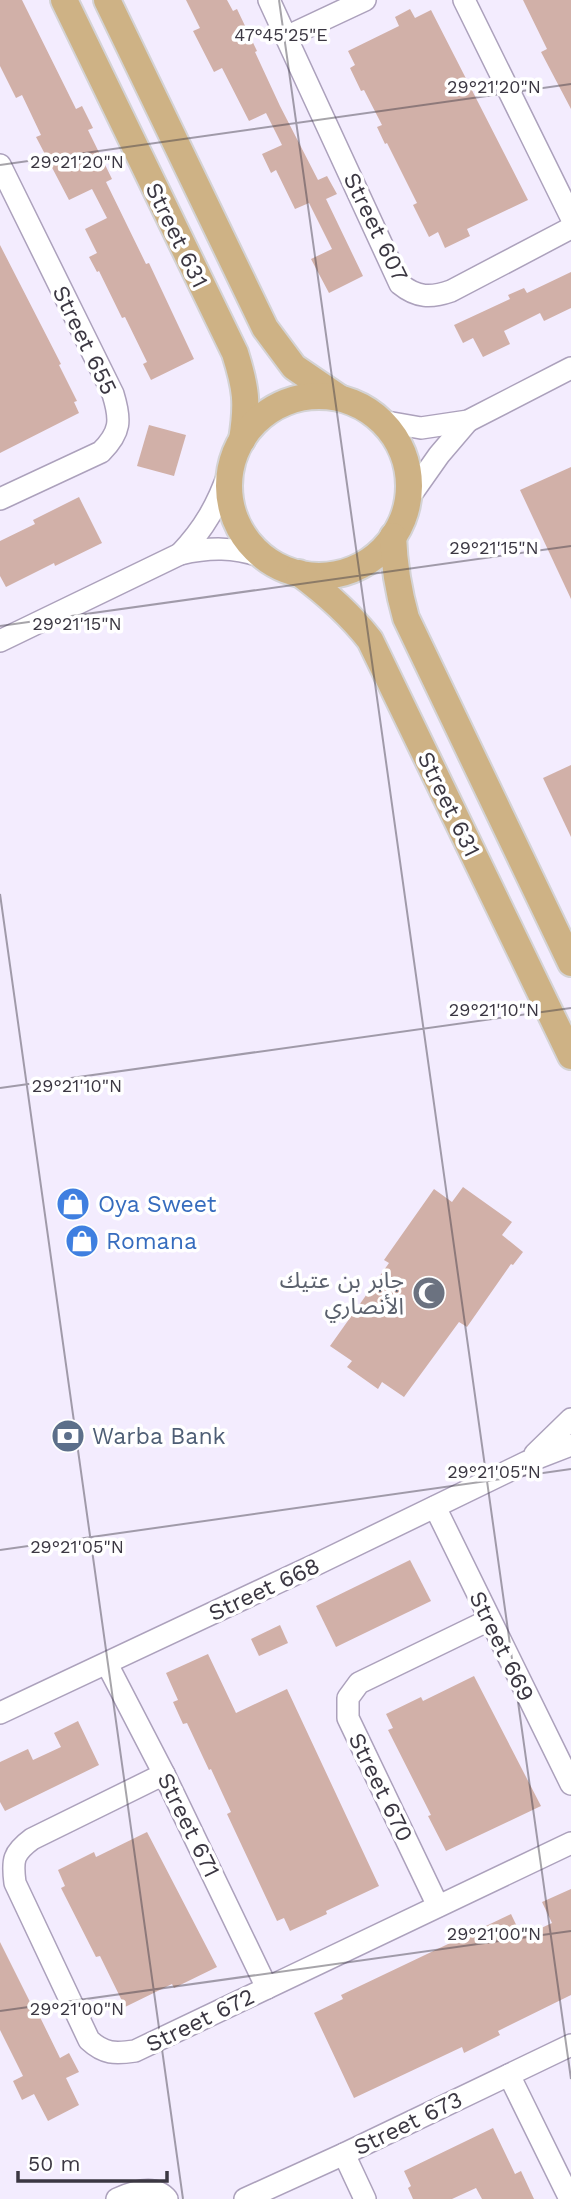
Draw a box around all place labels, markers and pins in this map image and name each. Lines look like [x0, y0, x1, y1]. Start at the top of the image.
shop icon: Oya Sweet [54, 1185, 92, 1223]
place label: Oya Sweet [98, 1191, 217, 1218]
shop icon: Romana [63, 1222, 101, 1260]
place label: Romana [106, 1228, 197, 1255]
place label: جابر بن عتيك الأنصاري [280, 1267, 404, 1323]
mosque icon: جابر بن عتيك الأنصاري [410, 1274, 448, 1312]
bank icon: Warba Bank [49, 1417, 87, 1455]
place label: Warba Bank [92, 1423, 226, 1450]

